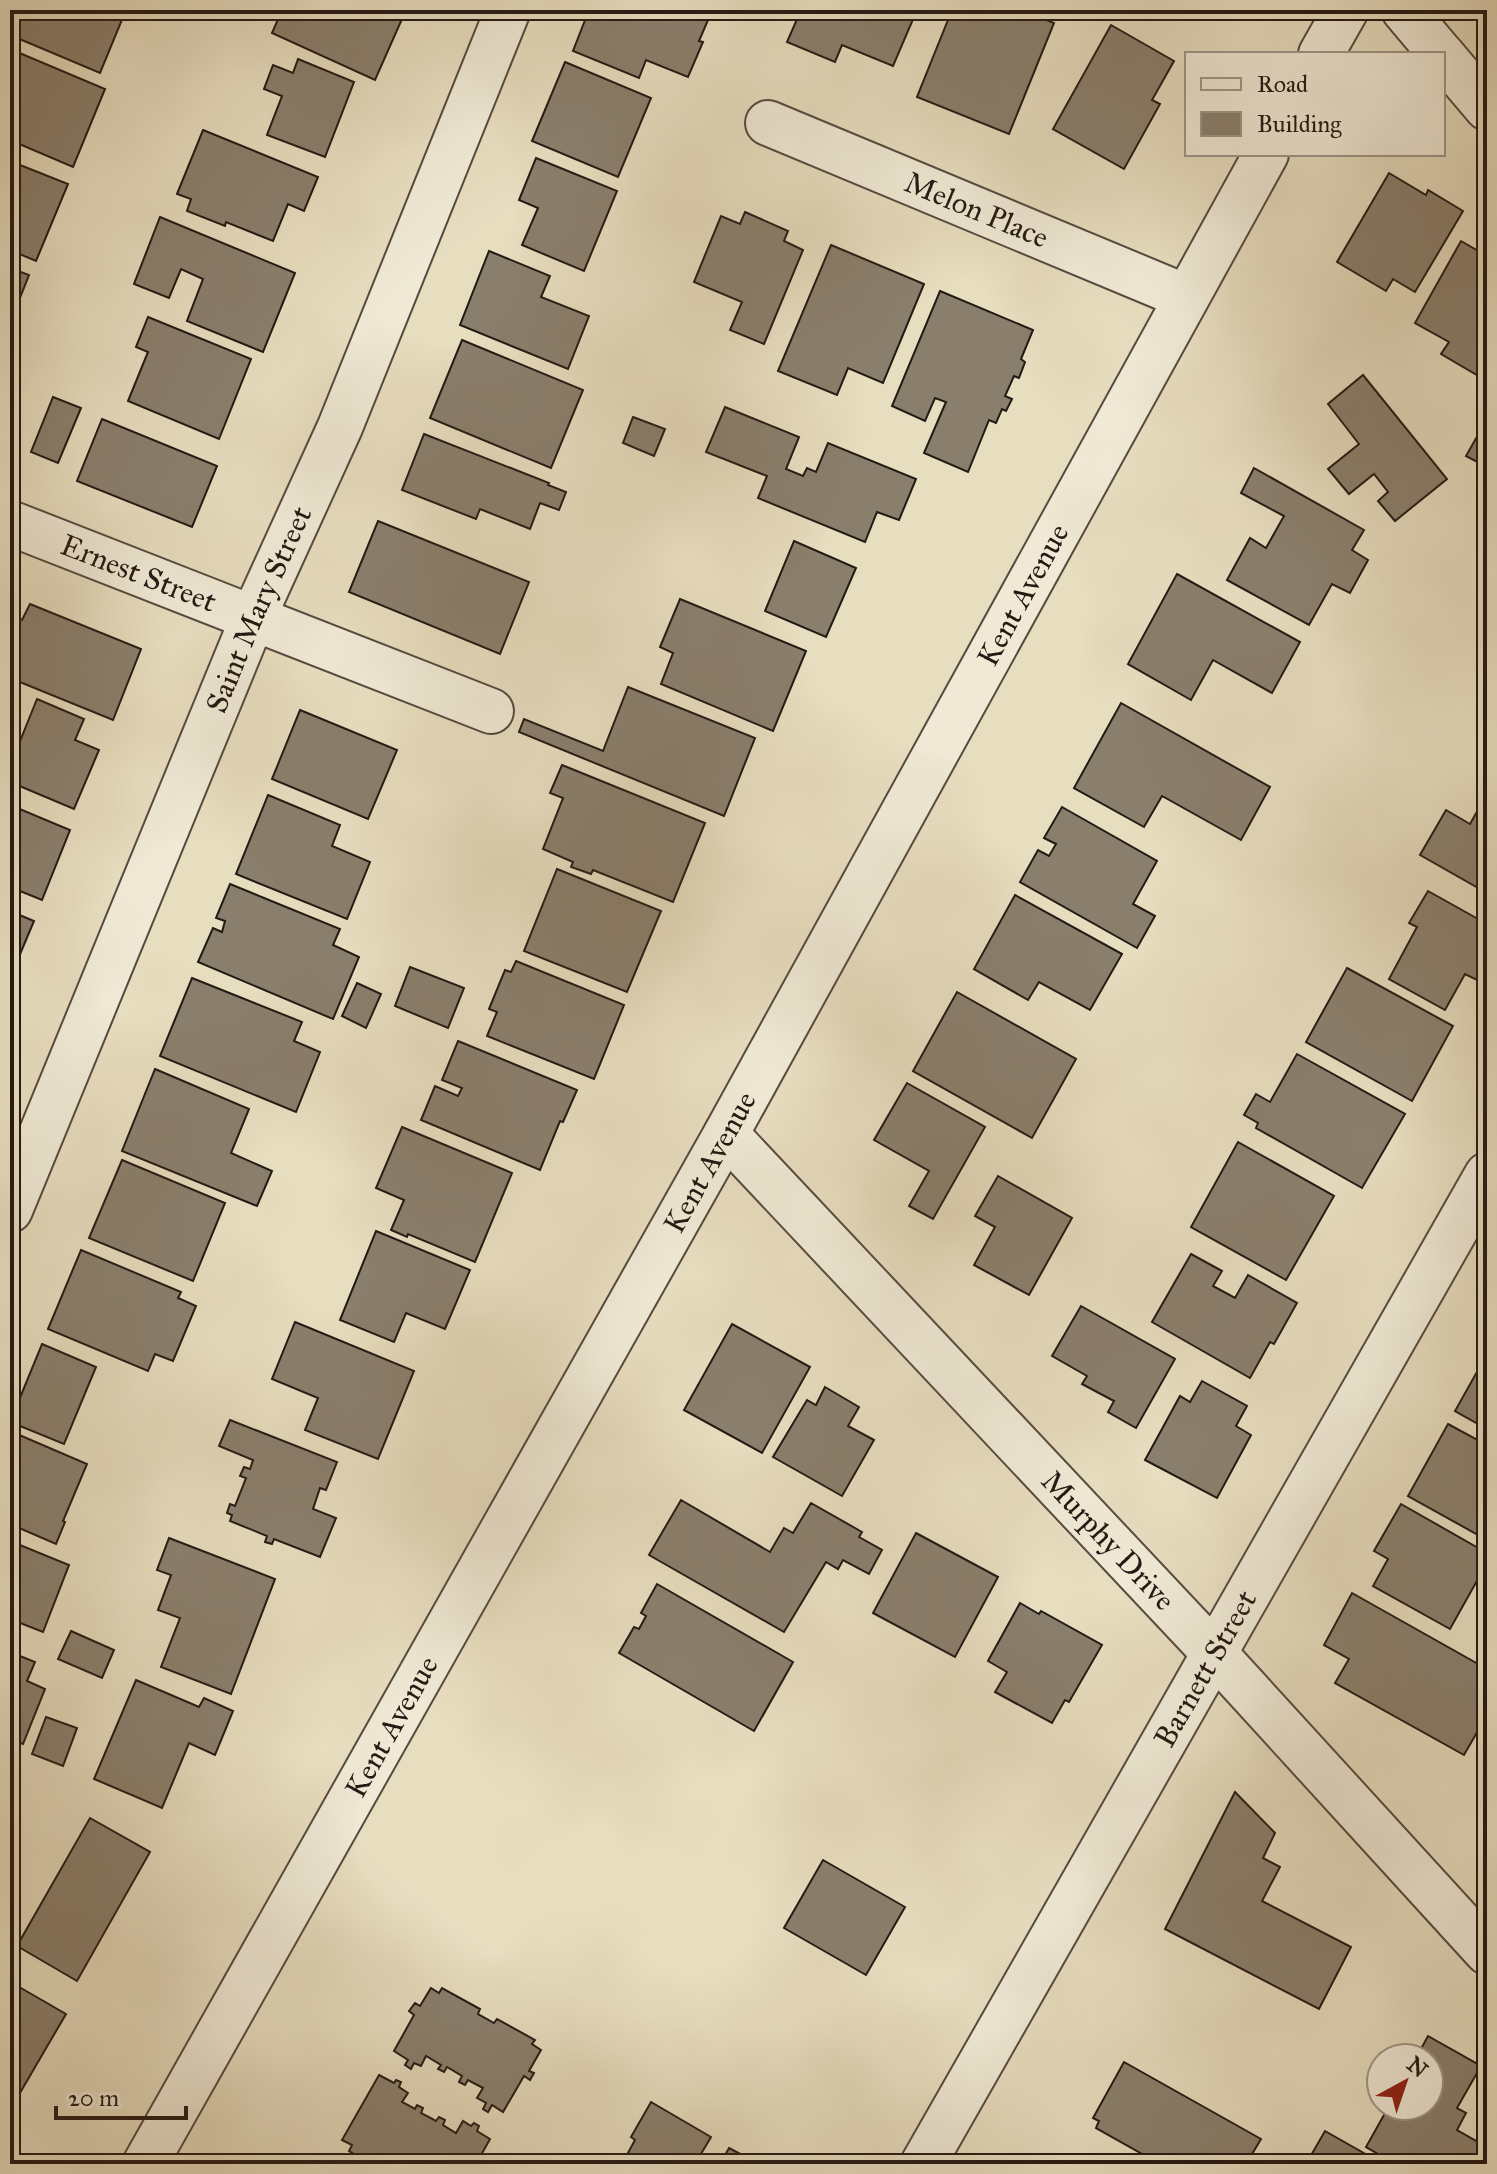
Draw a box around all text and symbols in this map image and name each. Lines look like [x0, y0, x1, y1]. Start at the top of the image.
legend [1185, 52, 1445, 156]
text: Road [1257, 69, 1308, 99]
text: Building [1257, 109, 1342, 139]
street label: Melon Place [899, 164, 1054, 256]
street label: Saint Mary Street [198, 500, 320, 718]
street label: Kent Avenue [969, 518, 1077, 672]
street label: Ernest Street [56, 527, 222, 620]
street label: Kent Avenue [656, 1085, 764, 1239]
street label: Murphy Drive [1034, 1463, 1183, 1618]
street label: Barnett Street [1146, 1584, 1264, 1754]
street label: Kent Avenue [337, 1650, 446, 1804]
north arrow [1365, 2042, 1445, 2122]
text: N [1402, 2051, 1434, 2084]
scale bar [56, 2070, 186, 2120]
text: 20 m [68, 2083, 119, 2113]

